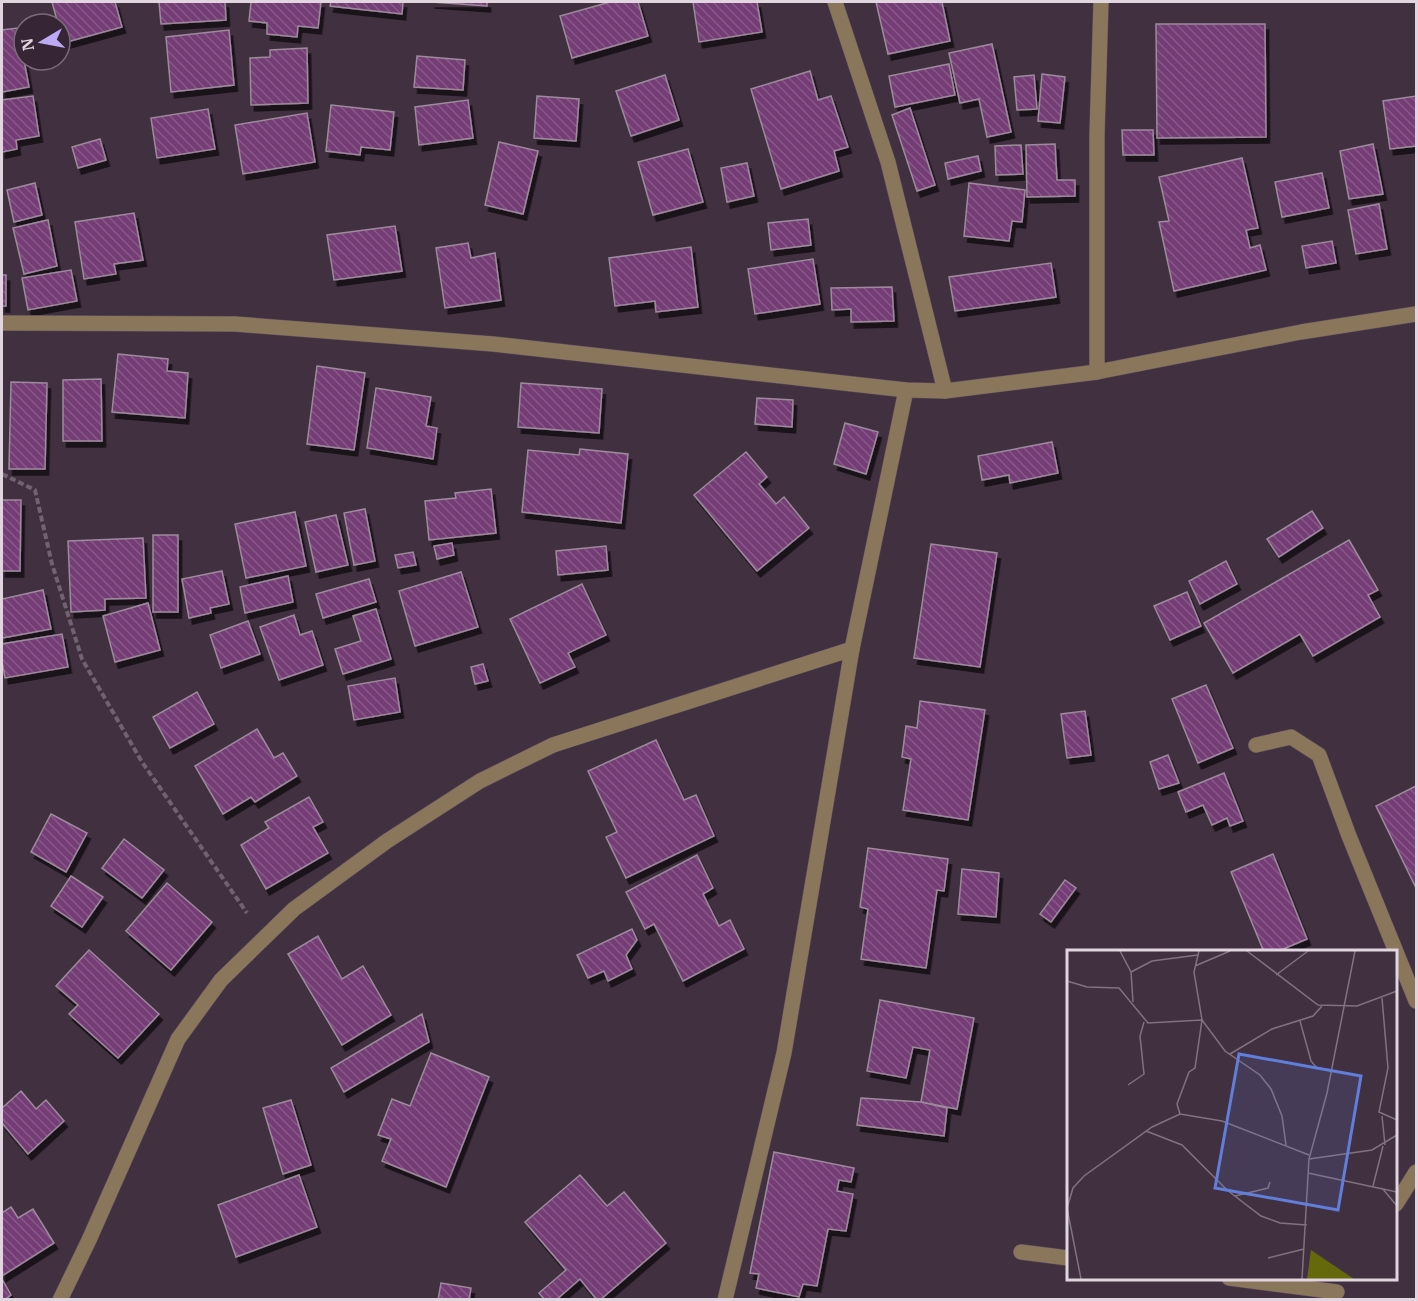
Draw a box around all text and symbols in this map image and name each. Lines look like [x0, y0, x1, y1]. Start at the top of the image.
north arrow [12, 12, 72, 72]
text: N [16, 37, 38, 53]
inset map [1067, 950, 1397, 1280]

